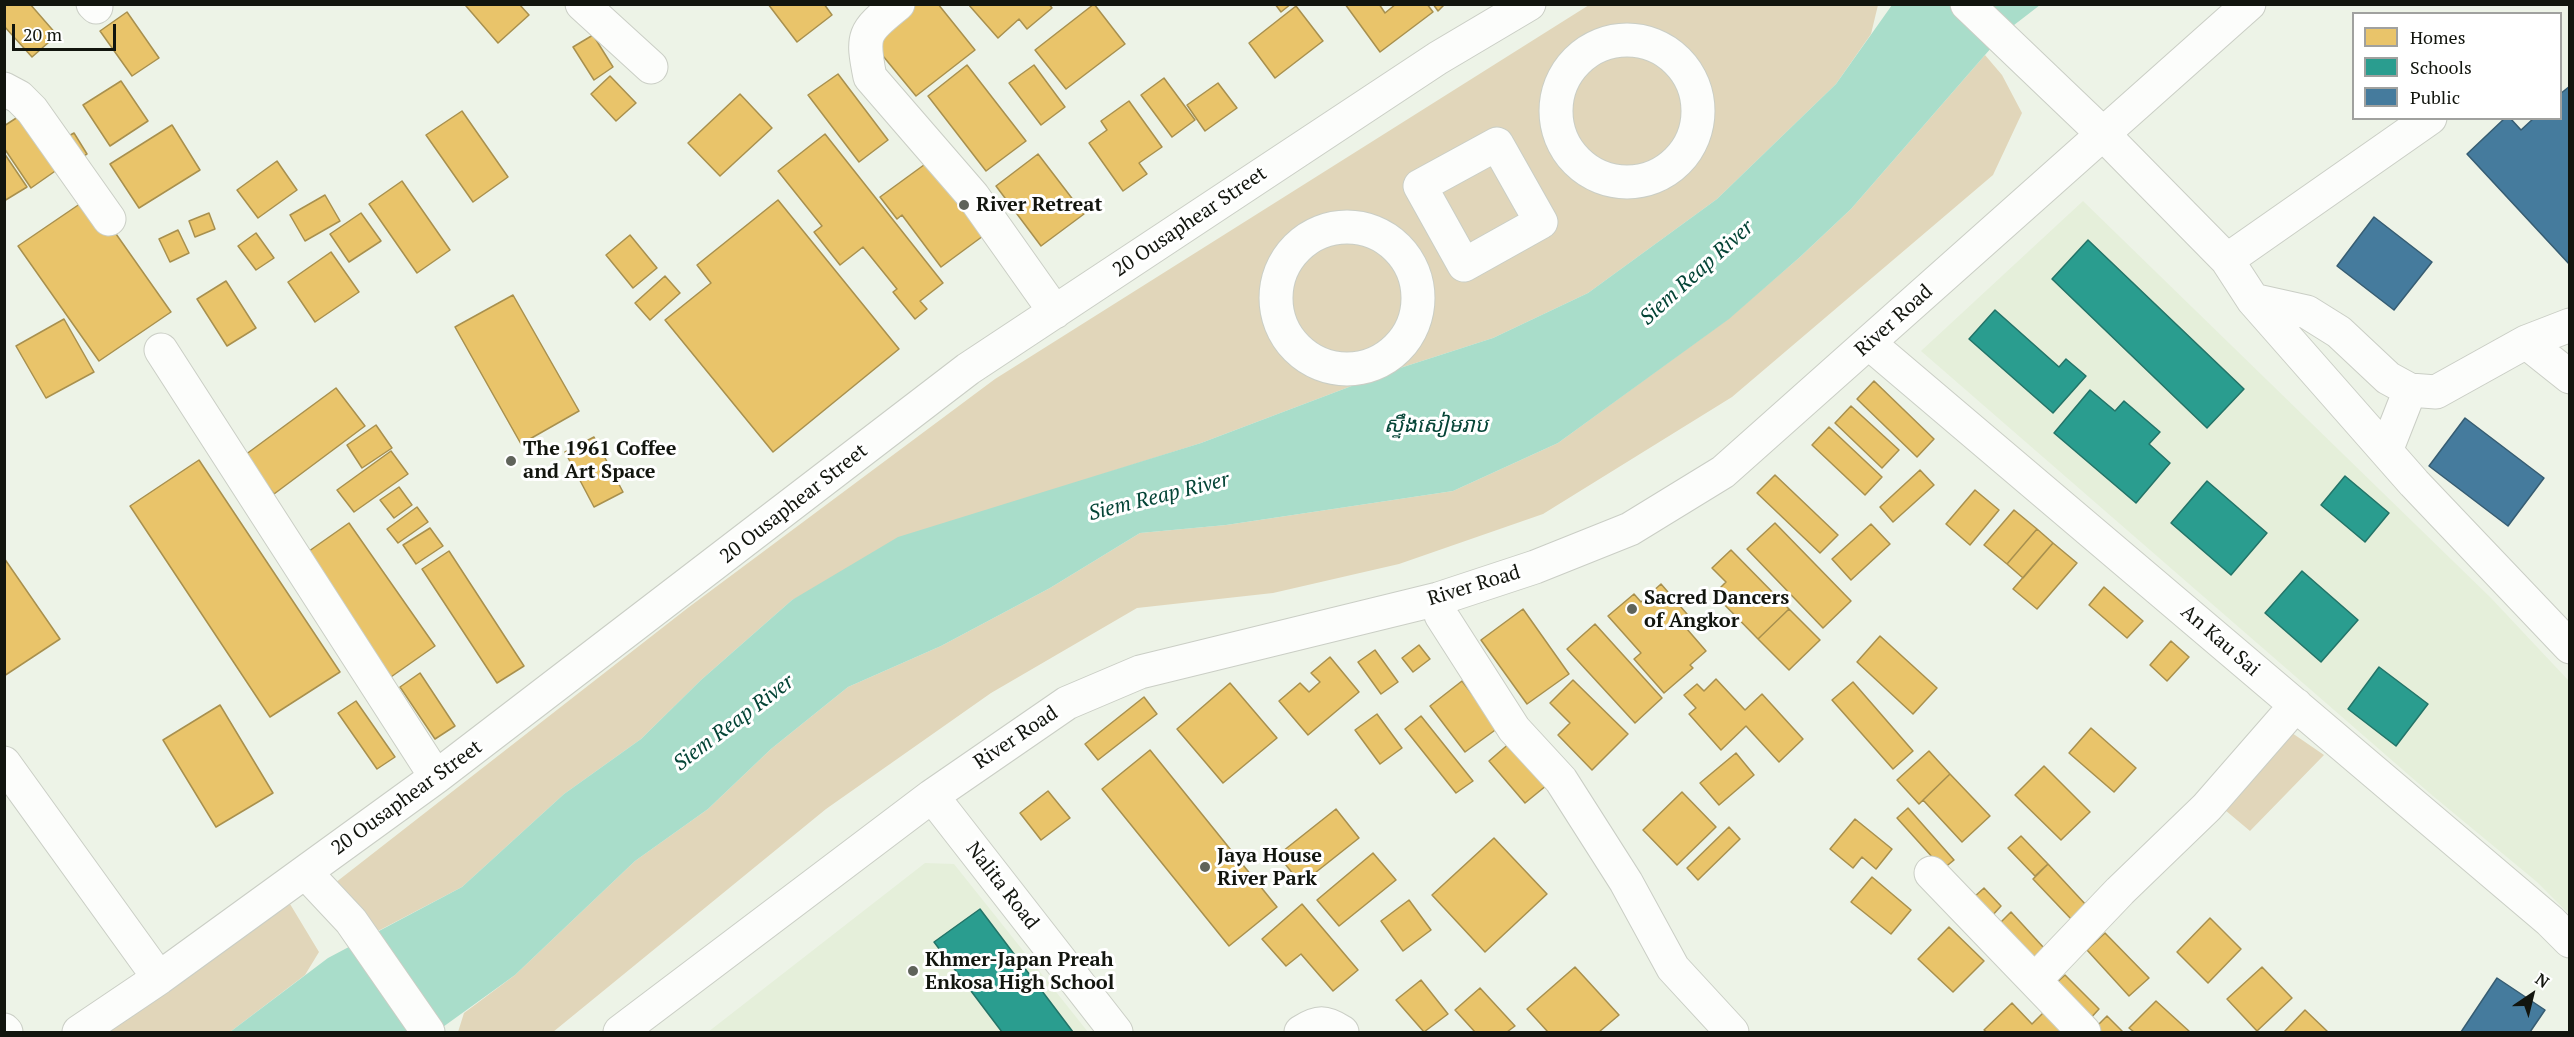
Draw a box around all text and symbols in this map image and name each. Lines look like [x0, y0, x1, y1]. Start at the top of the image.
scale bar [15, 12, 118, 50]
legend [2352, 12, 2562, 120]
text: 20 m [23, 22, 62, 46]
text: Homes [2410, 25, 2465, 49]
text: Schools [2410, 55, 2472, 79]
text: Public [2410, 85, 2460, 109]
street label: 20 Ousaphear Street [1109, 162, 1271, 282]
place label: River Retreat [976, 193, 1102, 217]
marker: River Retreat [957, 198, 971, 212]
water label: Siem Reap River [1635, 215, 1759, 331]
street label: River Road [1850, 280, 1938, 362]
water label: ស្ទឹងសៀមរាប [1384, 413, 1488, 439]
place label: The 1961 Coffee and Art Space [523, 437, 676, 484]
street label: 20 Ousaphear Street [716, 439, 872, 569]
marker: The 1961 Coffee and Art Space [504, 454, 518, 468]
water label: Siem Reap River [1086, 467, 1232, 527]
street label: River Road [1425, 561, 1523, 611]
place label: Sacred Dancers of Angkor [1644, 586, 1789, 633]
street label: An Kau Sai [2176, 600, 2264, 682]
marker: Sacred Dancers of Angkor [1625, 602, 1639, 616]
water label: Siem Reap River [669, 670, 799, 776]
street label: River Road [970, 701, 1062, 775]
street label: 20 Ousaphear Street [327, 735, 487, 861]
street label: Nalita Road [961, 838, 1043, 934]
place label: Jaya House River Park [1217, 844, 1322, 891]
marker: Jaya House River Park [1198, 860, 1212, 874]
place label: Khmer-Japan Preah Enkosa High School [925, 948, 1114, 995]
marker: Khmer-Japan Preah Enkosa High School [906, 964, 920, 978]
north arrow [2502, 965, 2562, 1025]
text: N [2531, 968, 2554, 993]

